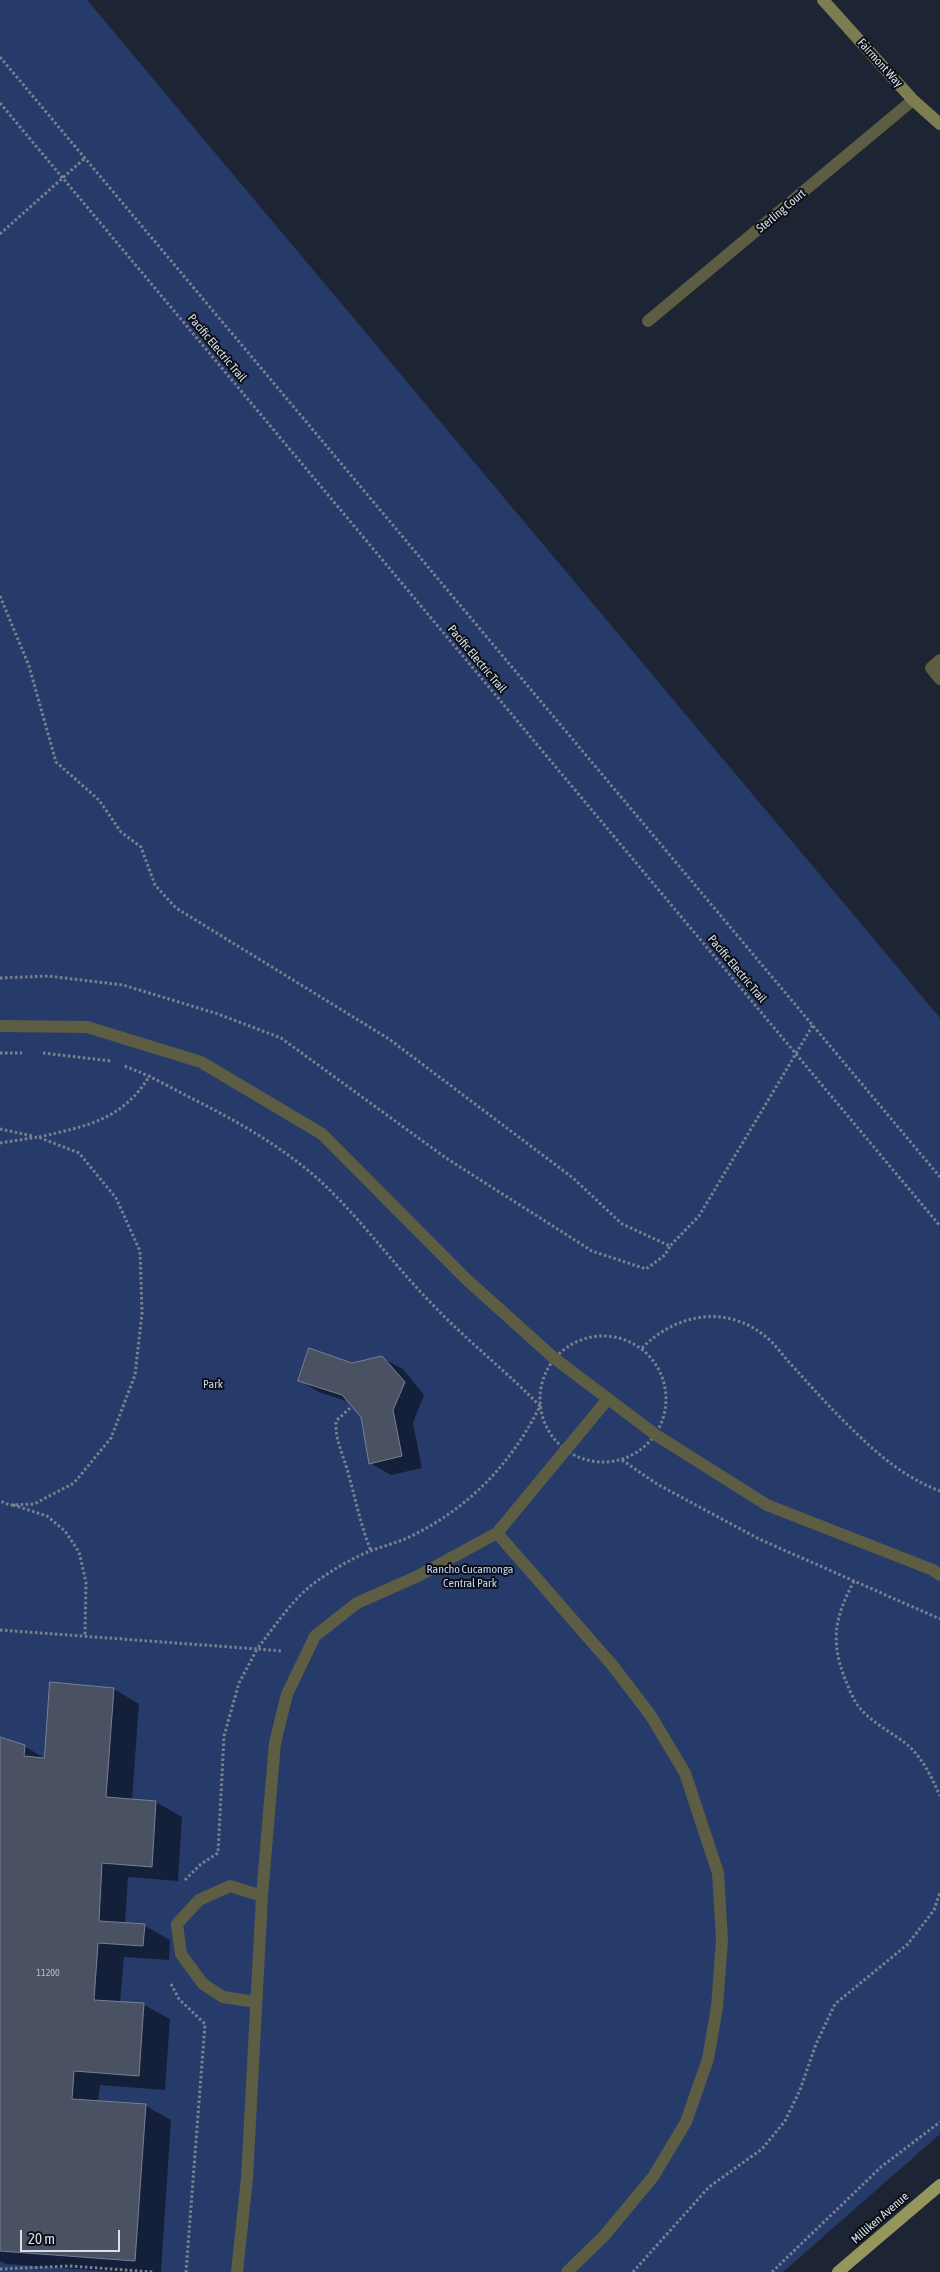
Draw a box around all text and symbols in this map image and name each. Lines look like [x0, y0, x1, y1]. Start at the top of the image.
street label: Fairmont Way [854, 36, 906, 90]
street label: Sterling Court [754, 186, 808, 236]
street label: Pacific Electric Trail [185, 311, 249, 385]
street label: Pacific Electric Trail [445, 622, 509, 696]
street label: Pacific Electric Trail [705, 932, 769, 1006]
park label: Park [203, 1377, 223, 1391]
park label: Rancho Cucamonga Central Park [427, 1562, 513, 1590]
house number: 11200 [36, 1967, 60, 1979]
street label: Milliken Avenue [848, 2189, 912, 2247]
scale bar [22, 2220, 122, 2252]
text: 20 m [28, 2230, 55, 2247]

